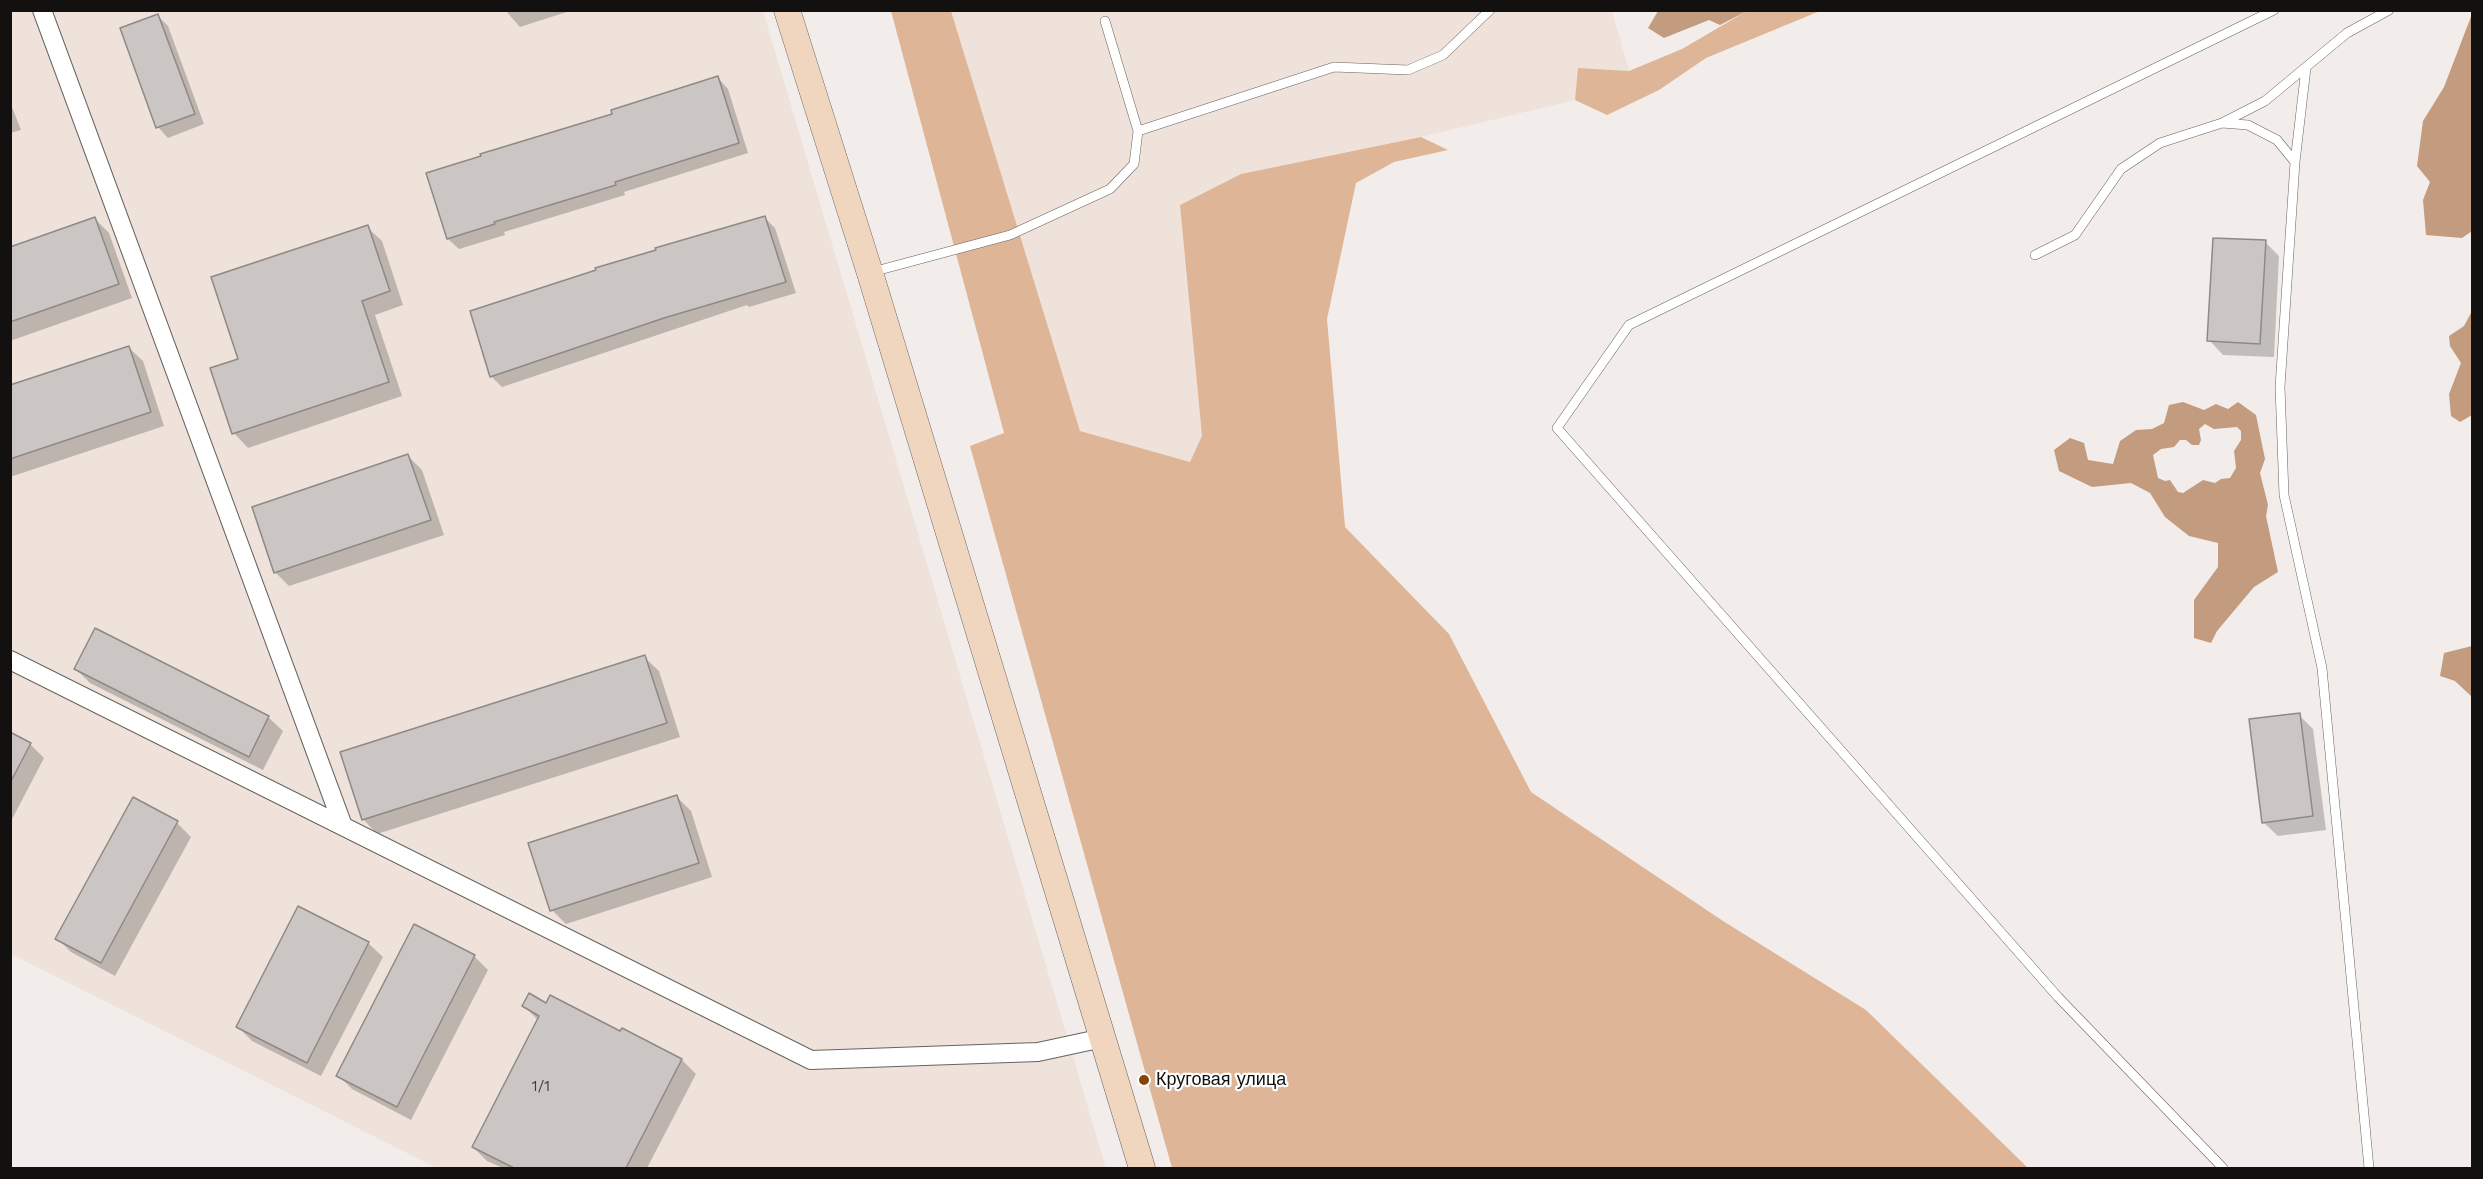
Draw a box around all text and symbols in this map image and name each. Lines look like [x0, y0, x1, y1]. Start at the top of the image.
place label: Круговая улица [1156, 1069, 1286, 1091]
marker: Круговая улица [1137, 1073, 1151, 1087]
house number: 1/1 [532, 1078, 550, 1096]

